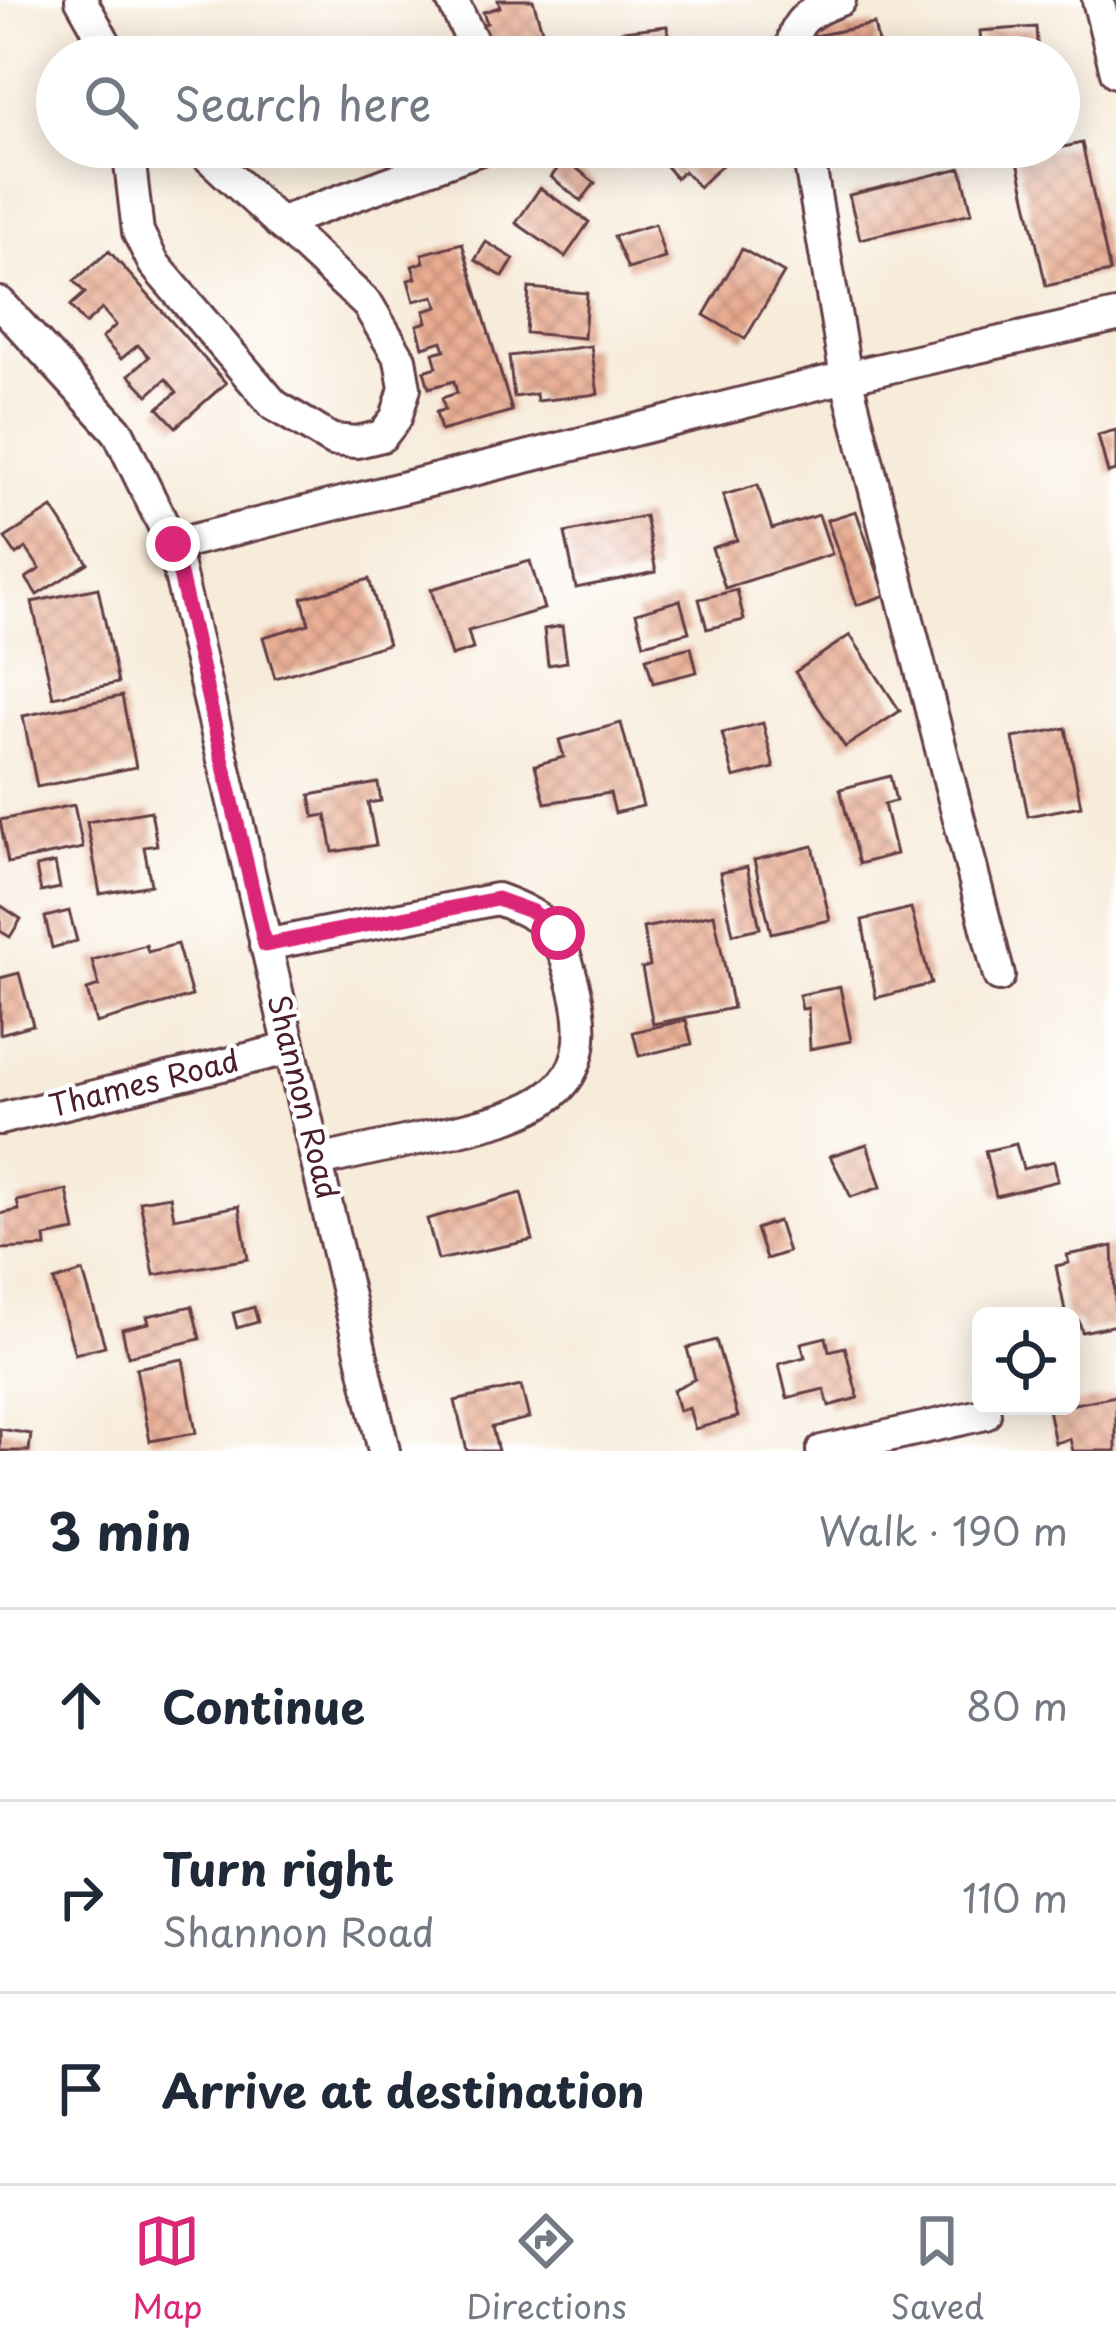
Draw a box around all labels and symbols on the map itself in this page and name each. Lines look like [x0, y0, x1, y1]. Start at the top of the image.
route end [146, 517, 200, 571]
route start [531, 906, 585, 960]
street label: Shannon Road [257, 989, 352, 1204]
street label: Thames Road [44, 1036, 243, 1127]

